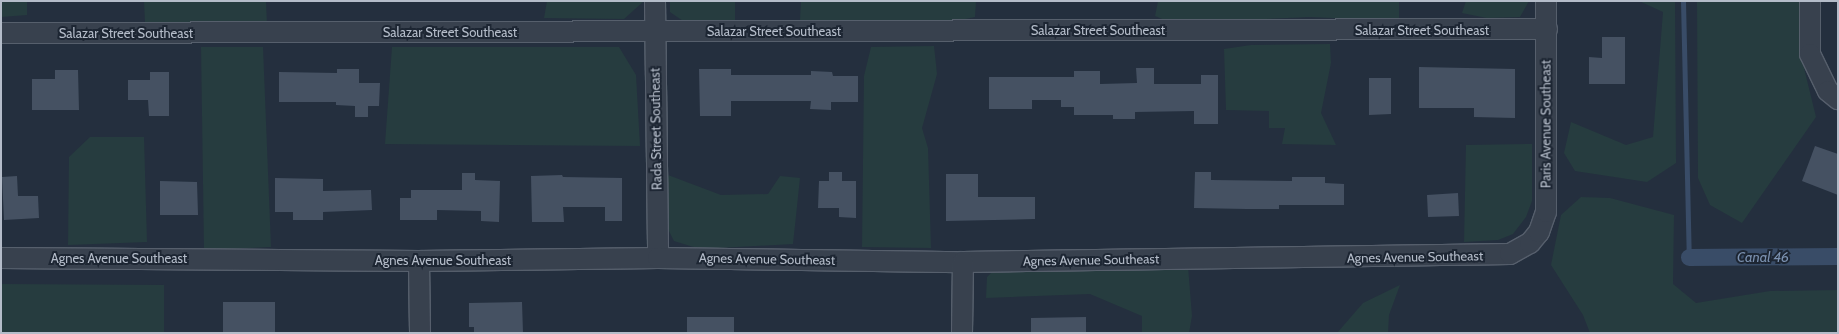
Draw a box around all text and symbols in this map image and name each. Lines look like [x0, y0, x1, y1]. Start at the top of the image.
street label: Salazar Street Southeast [1031, 22, 1165, 38]
street label: Salazar Street Southeast [1355, 22, 1489, 38]
street label: Salazar Street Southeast [707, 23, 841, 39]
street label: Salazar Street Southeast [383, 24, 517, 40]
street label: Salazar Street Southeast [59, 25, 193, 41]
street label: Paris Avenue Southeast [1538, 60, 1554, 188]
street label: Rada Street Southeast [647, 68, 665, 190]
street label: Agnes Avenue Southeast [1347, 248, 1483, 266]
water label: Canal 46 [1737, 249, 1789, 265]
street label: Agnes Avenue Southeast [51, 250, 187, 266]
street label: Agnes Avenue Southeast [699, 250, 835, 268]
street label: Agnes Avenue Southeast [1023, 251, 1159, 269]
street label: Agnes Avenue Southeast [375, 252, 511, 268]

